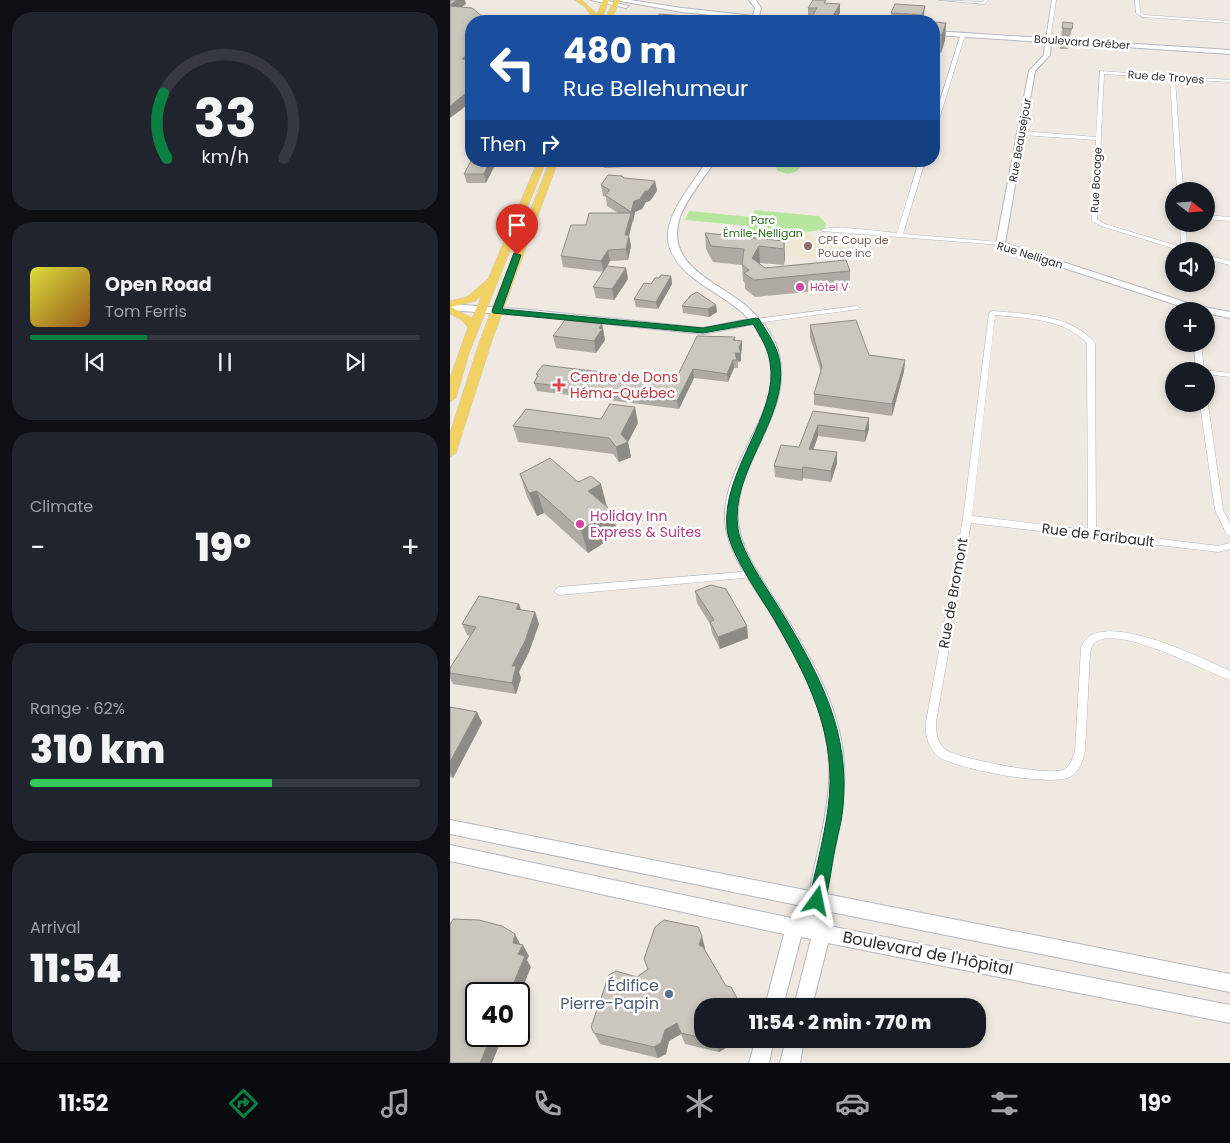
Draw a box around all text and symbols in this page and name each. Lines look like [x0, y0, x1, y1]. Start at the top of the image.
text: 480 m [563, 26, 677, 75]
street label: Boulevard Gréber [1033, 31, 1131, 53]
icon: left [480, 35, 545, 100]
street label: Rue de Troyes [1127, 66, 1205, 88]
text: Rue Bellehumeur [563, 73, 748, 104]
text: 33 [194, 82, 256, 155]
street label: Rue Beauséjour [1005, 97, 1035, 183]
icon: right [536, 130, 564, 158]
text: Then [480, 131, 526, 158]
text: km/h [201, 144, 249, 169]
street label: Rue Bocage [1086, 147, 1106, 213]
north arrow [1165, 182, 1215, 232]
map controls [1165, 182, 1215, 412]
pin [496, 204, 538, 255]
icon: arrive [503, 211, 531, 239]
park label: Parc Émile-Nelligan [723, 212, 803, 241]
place label: CPE Coup de Pouce inc [818, 232, 889, 261]
street label: Rue Nelligan [995, 237, 1065, 273]
marker: CPE Coup de Pouce inc [802, 240, 814, 252]
button: sound [1165, 242, 1215, 292]
text: Open Road [105, 271, 212, 298]
place label: Hôtel V [810, 279, 849, 295]
marker: Hôtel V [794, 281, 806, 293]
text: Tom Ferris [105, 300, 187, 323]
button: + [1165, 302, 1215, 352]
icon: previous [81, 348, 109, 376]
icon: pause [211, 348, 239, 376]
icon: next [341, 348, 369, 376]
button: − [1165, 362, 1215, 412]
place label: Centre de Dons Héma-Québec [570, 367, 678, 403]
marker: Centre de Dons Héma-Québec [552, 378, 566, 392]
text: Climate [30, 495, 93, 518]
place label: Holiday Inn Express & Suites [590, 506, 701, 542]
marker: Holiday Inn Express & Suites [574, 518, 586, 530]
street label: Rue de Faribault [1041, 518, 1155, 552]
text: 19° [195, 521, 251, 574]
text: − [30, 528, 45, 567]
text: + [401, 528, 420, 567]
street label: Rue de Bromont [933, 536, 973, 650]
text: Range · 62% [30, 697, 125, 720]
text: 310 km [30, 723, 165, 776]
position arrow [790, 874, 842, 926]
text: Arrival [30, 916, 80, 939]
street label: Boulevard de l'Hôpital [841, 925, 1015, 981]
text: 11:54 [30, 942, 122, 995]
place label: Édifice Pierre-Papin [560, 974, 659, 1015]
speed limit sign: 40 [465, 982, 530, 1047]
marker: Édifice Pierre-Papin [663, 988, 675, 1000]
text: 11:54 · 2 min · 770 m [749, 1009, 931, 1036]
icon: directions [226, 1086, 261, 1121]
icon: music [378, 1086, 413, 1121]
icon: phone [530, 1086, 565, 1121]
icon: climate [682, 1086, 717, 1121]
icon: car [835, 1086, 870, 1121]
icon: filters [987, 1086, 1022, 1121]
text: 11:52 [59, 1088, 108, 1119]
text: 19° [1139, 1088, 1171, 1119]

